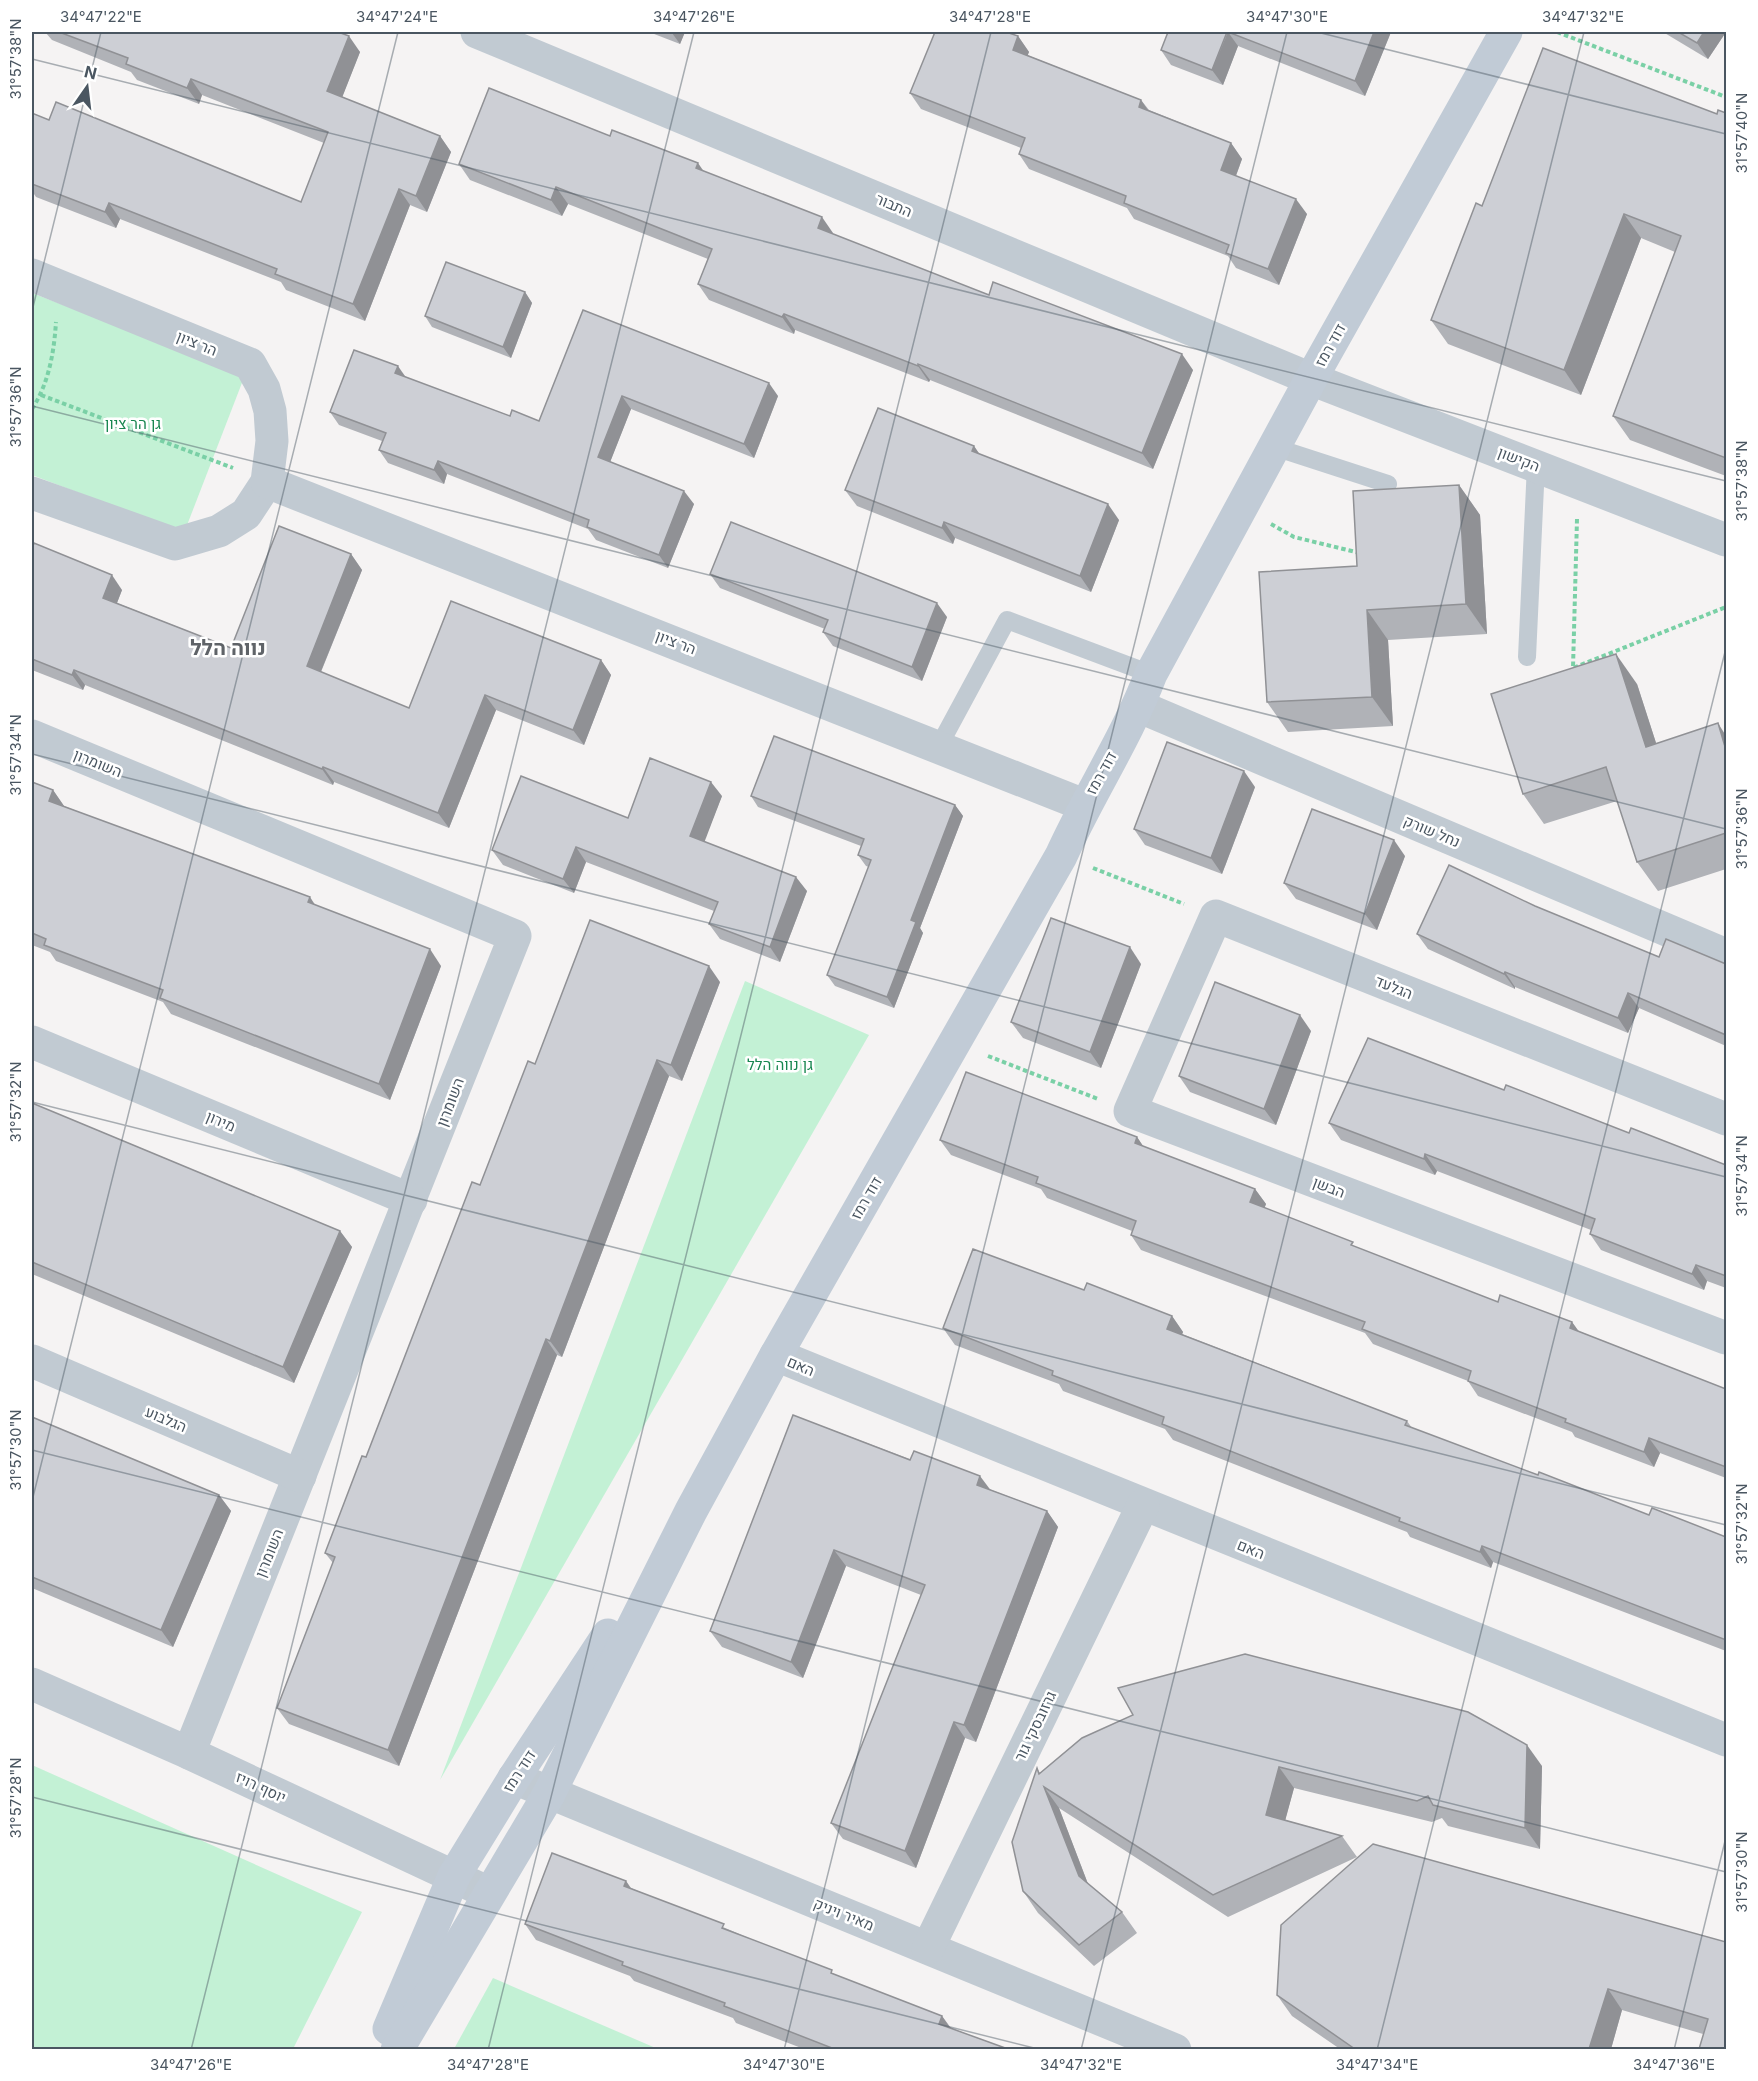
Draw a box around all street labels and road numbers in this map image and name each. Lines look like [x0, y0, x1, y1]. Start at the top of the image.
street label: התבור [873, 189, 915, 221]
street label: דוד רמז [1310, 320, 1350, 370]
street label: הר ציון [174, 326, 220, 360]
street label: הקישון [1495, 442, 1543, 476]
street label: הר ציון [653, 626, 699, 658]
street label: השומרון [71, 745, 125, 781]
street label: דוד רמז [1081, 748, 1121, 798]
street label: נחל שורק [1401, 811, 1463, 851]
street label: הגלעד [1372, 971, 1416, 1003]
street label: השומרון [432, 1075, 468, 1129]
street label: מירון [203, 1106, 239, 1136]
street label: הבשן [1310, 1172, 1348, 1202]
street label: דוד רמז [846, 1173, 886, 1223]
street label: האם [784, 1352, 818, 1380]
street label: הגלבוע [142, 1402, 190, 1436]
street label: השומרון [251, 1526, 287, 1580]
street label: האם [1234, 1535, 1268, 1563]
street label: גרזובסקי גור [1010, 1688, 1060, 1764]
street label: דוד רמז [498, 1746, 540, 1796]
street label: יוסף רויז [233, 1767, 289, 1807]
street label: מאיר ויניק [811, 1893, 877, 1935]

